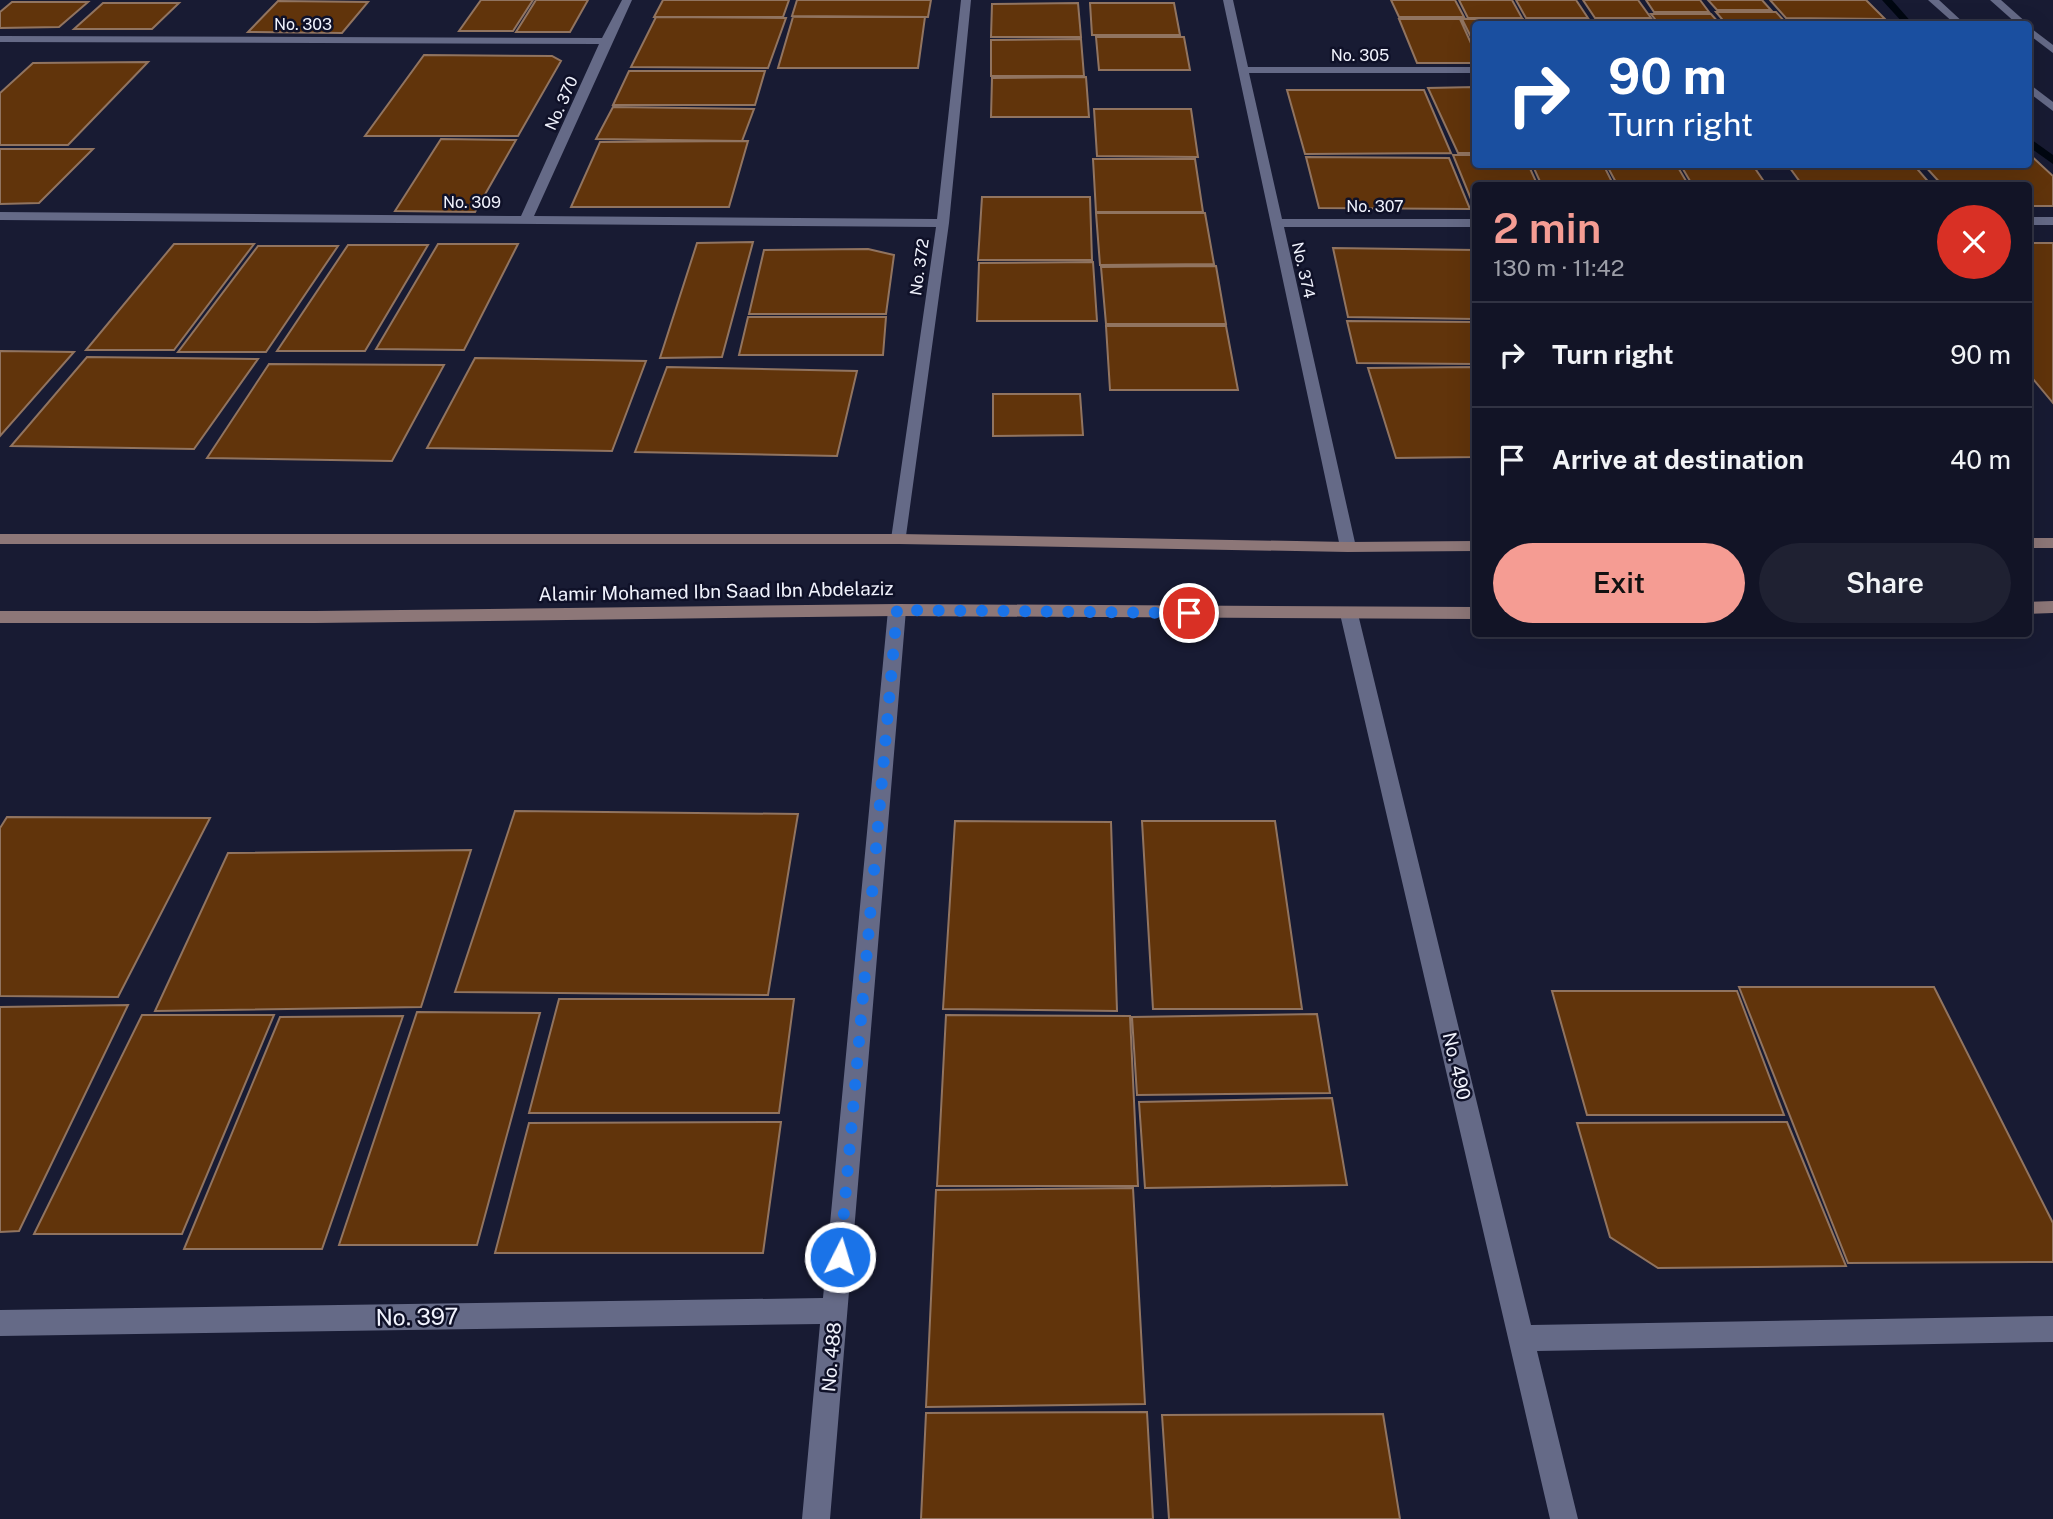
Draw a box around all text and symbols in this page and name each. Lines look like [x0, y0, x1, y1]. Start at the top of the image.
street label: No. 303 [274, 15, 332, 34]
street label: No. 305 [1331, 46, 1389, 65]
text: 90 m [1608, 47, 1727, 105]
icon: right [1493, 49, 1584, 140]
street label: No. 370 [541, 73, 582, 133]
text: Turn right [1608, 106, 1753, 143]
street label: No. 309 [443, 193, 501, 212]
street label: No. 307 [1346, 197, 1404, 216]
text: 2 min [1493, 203, 1601, 252]
button: close [1937, 205, 2011, 279]
street label: No. 372 [906, 237, 933, 297]
street label: No. 374 [1288, 240, 1319, 300]
text: 130 m · 11:42 [1493, 254, 1625, 281]
icon: right [1493, 336, 1531, 374]
text: Turn right [1552, 339, 1674, 370]
text: 90 m [1950, 339, 2011, 370]
icon: arrive [1493, 441, 1531, 479]
text: Arrive at destination [1552, 444, 1804, 475]
text: 40 m [1950, 444, 2011, 475]
button: Exit [1493, 543, 1745, 623]
button: Share [1759, 543, 2011, 623]
street label: Alamir Mohamed Ibn Saad Ibn Abdelaziz [538, 577, 894, 605]
pin [1159, 583, 1219, 643]
icon: arrive [1170, 594, 1208, 632]
street label: No. 490 [1439, 1030, 1475, 1102]
position arrow [803, 1220, 877, 1294]
street label: No. 397 [375, 1302, 459, 1331]
street label: No. 488 [817, 1321, 845, 1393]

